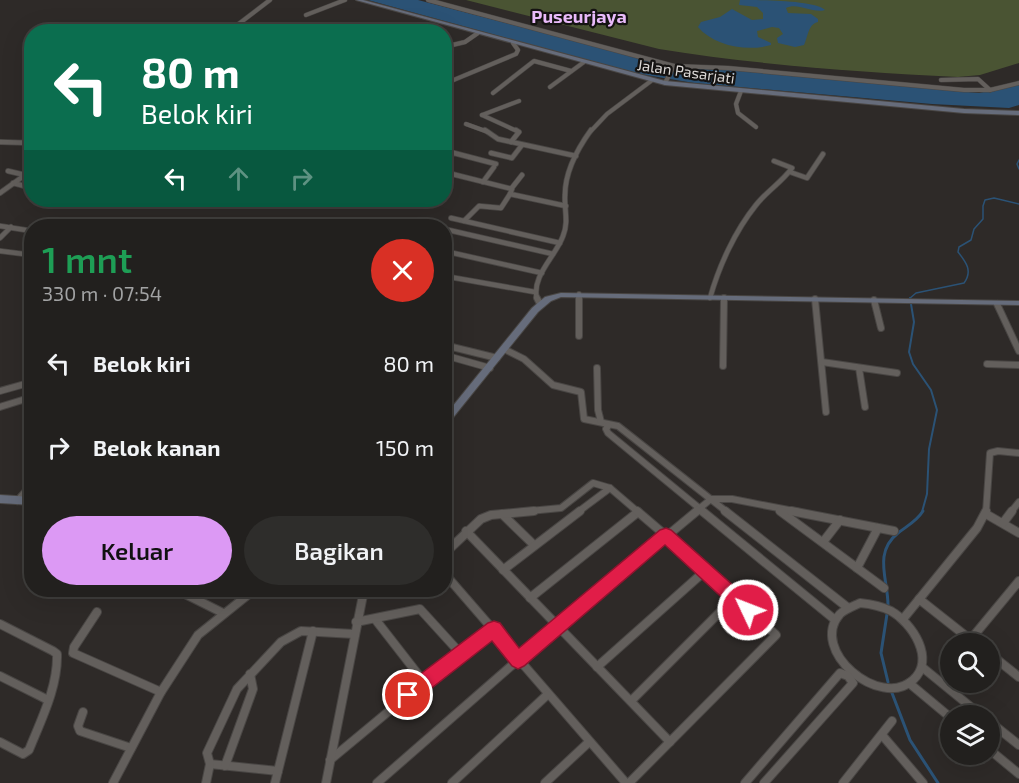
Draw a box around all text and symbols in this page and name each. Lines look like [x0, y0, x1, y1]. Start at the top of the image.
district label: Puseurjaya [531, 5, 627, 27]
text: 80 m [141, 46, 240, 96]
icon: left [42, 48, 120, 126]
street label: Jalan Pasarjati [636, 55, 736, 88]
text: Belok kiri [141, 97, 253, 129]
icon: left [159, 162, 192, 195]
icon: ahead [222, 162, 255, 195]
icon: right [285, 162, 318, 195]
text: 1 mnt [42, 237, 132, 280]
button: close [371, 239, 434, 302]
text: 330 m · 07:54 [42, 281, 162, 305]
icon: left [42, 347, 75, 380]
text: Belok kiri [93, 350, 190, 376]
text: 80 m [383, 350, 434, 376]
icon: right [42, 431, 75, 464]
text: Belok kanan [93, 434, 220, 460]
text: 150 m [376, 434, 434, 460]
button: Keluar [42, 516, 232, 585]
button: Bagikan [244, 516, 434, 585]
position arrow [716, 578, 780, 642]
map controls [940, 633, 1000, 765]
button: search [940, 633, 1000, 693]
pin [382, 669, 433, 720]
icon: arrive [391, 678, 424, 711]
button: layers [940, 705, 1000, 765]

